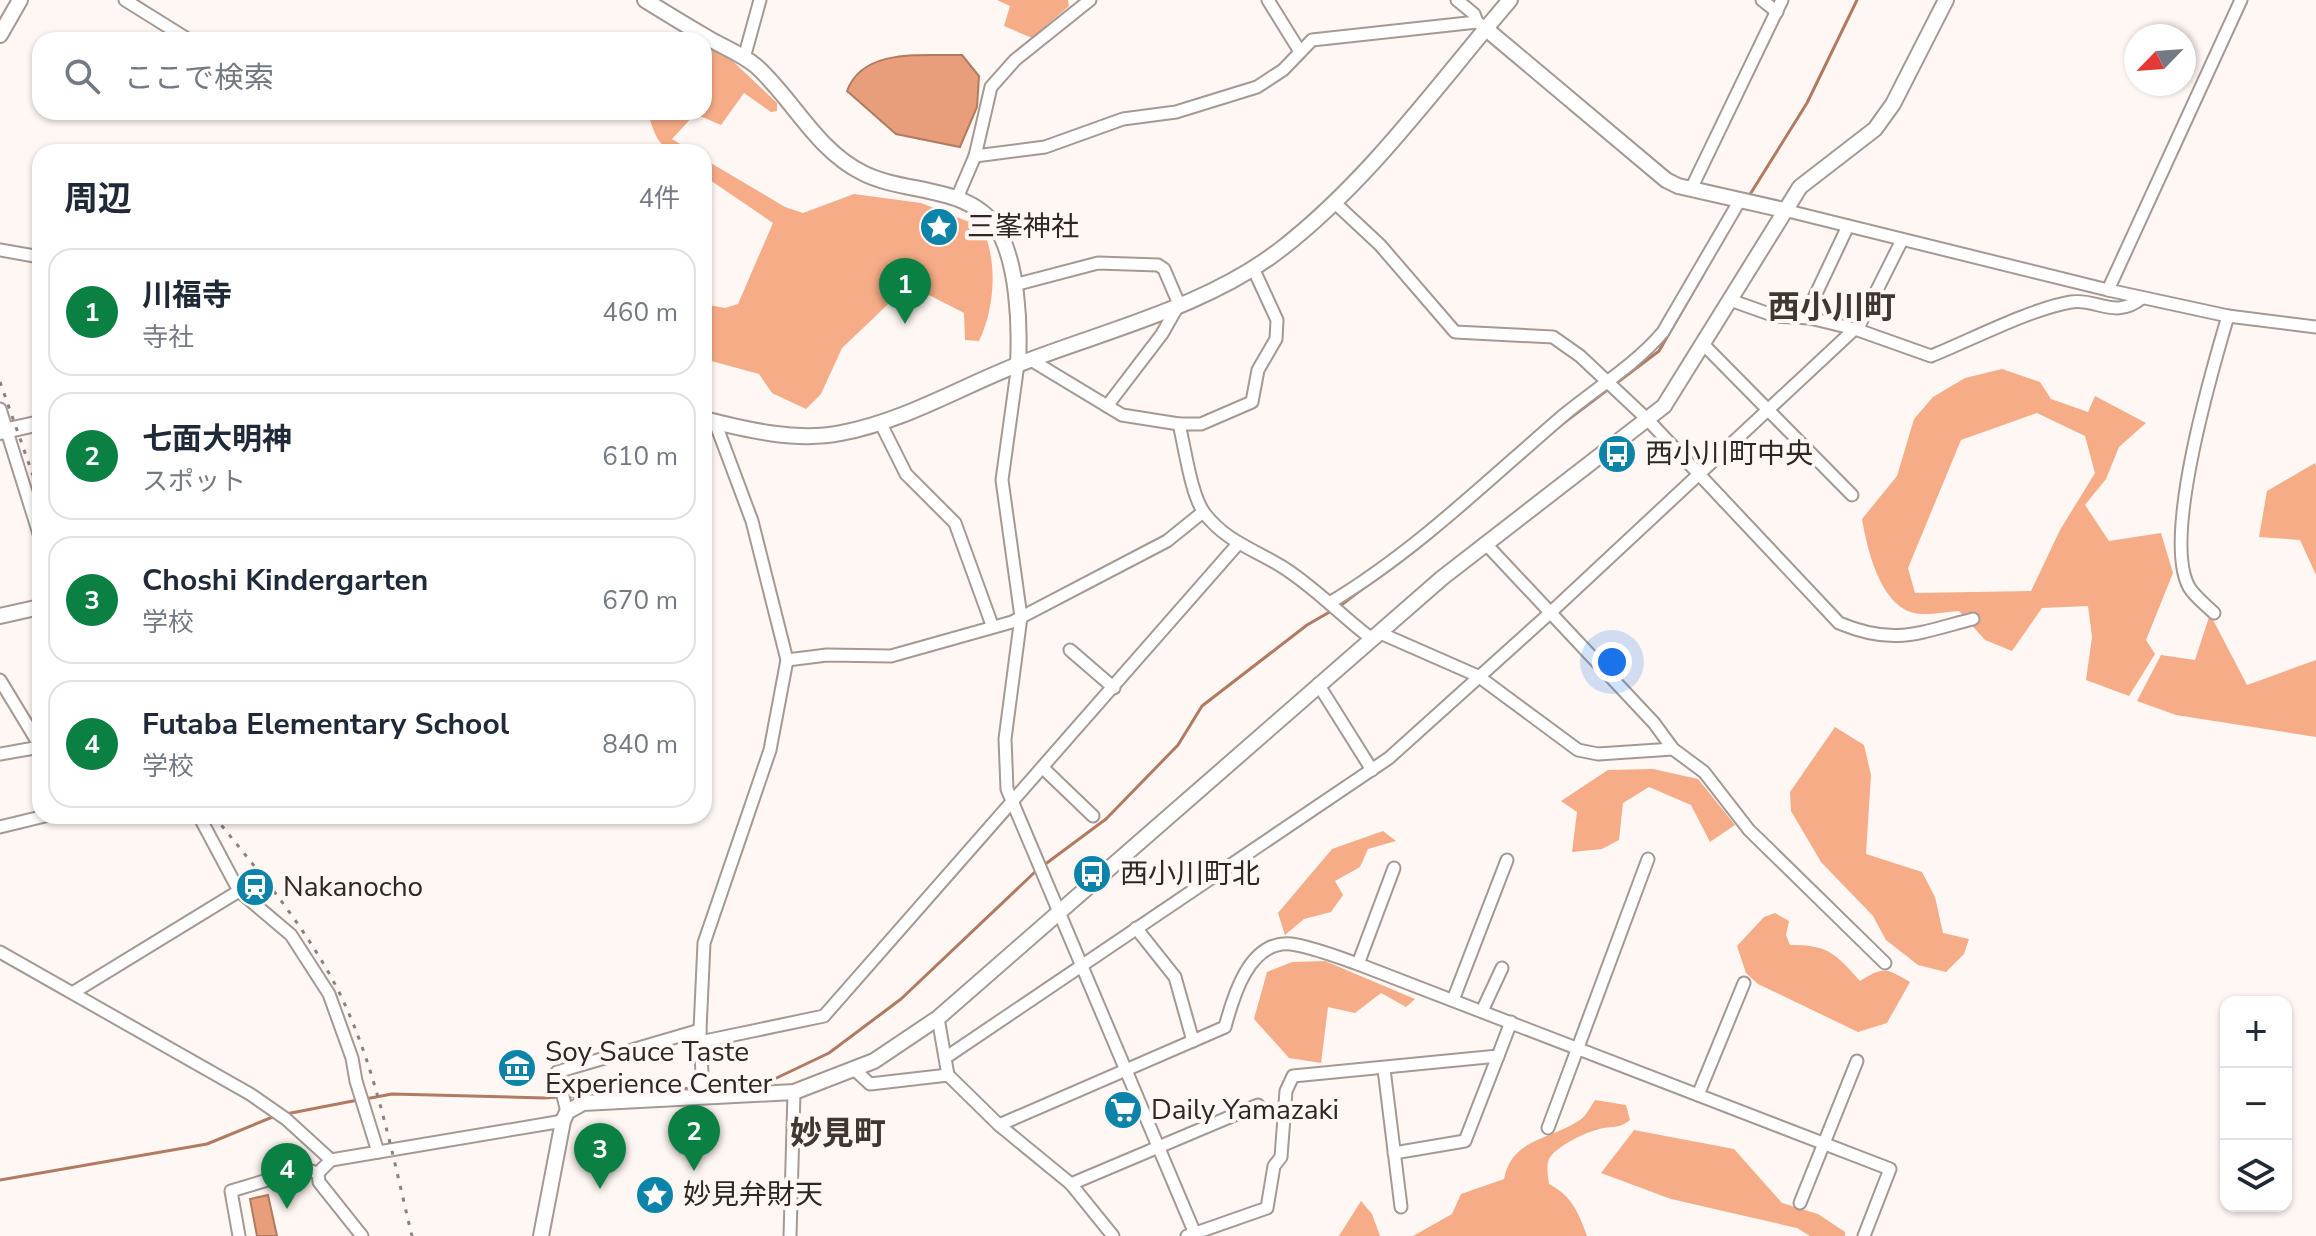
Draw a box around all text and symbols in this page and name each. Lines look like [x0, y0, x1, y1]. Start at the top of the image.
north arrow [2124, 24, 2196, 96]
search box [32, 32, 712, 120]
icon: search [60, 54, 104, 98]
text: ここで検索 [124, 58, 274, 99]
text: 周辺 [64, 176, 132, 222]
text: 4件 [638, 181, 680, 216]
place icon: 三峯神社 [918, 206, 960, 248]
place label: 三峯神社 [967, 208, 1079, 246]
pin: 1 [879, 258, 931, 324]
text: 川福寺 [142, 275, 232, 316]
district label: 西小川町 [1768, 286, 1896, 329]
text: 1 [84, 295, 100, 330]
text: 460 m [602, 295, 678, 330]
text: 寺社 [142, 320, 194, 355]
text: 七面大明神 [142, 419, 292, 460]
bus stop icon: 西小川町中央 [1596, 433, 1638, 475]
place label: 西小川町中央 [1645, 435, 1813, 473]
text: 2 [84, 439, 100, 474]
text: 610 m [602, 439, 678, 474]
text: スポット [142, 464, 246, 499]
text: Choshi Kindergarten [142, 560, 428, 601]
text: 3 [84, 583, 100, 618]
text: 670 m [602, 583, 678, 618]
text: 学校 [142, 605, 194, 640]
your location [1592, 642, 1632, 682]
text: Futaba Elementary School [142, 704, 509, 745]
text: 4 [84, 727, 100, 762]
text: 840 m [602, 727, 678, 762]
text: 学校 [142, 749, 194, 784]
bus stop icon: 西小川町北 [1071, 853, 1113, 895]
place label: 西小川町北 [1120, 855, 1260, 893]
station icon: Nakanocho [234, 866, 276, 908]
place label: Nakanocho [283, 868, 423, 906]
map controls [2220, 996, 2292, 1212]
button: + [2220, 996, 2292, 1068]
place label: Soy Sauce Taste Experience Center [545, 1033, 773, 1103]
museum icon: Soy Sauce Taste Experience Center [496, 1047, 538, 1089]
button: − [2220, 1068, 2292, 1140]
supermarket icon: Daily Yamazaki [1102, 1089, 1144, 1131]
place label: Daily Yamazaki [1151, 1091, 1339, 1129]
pin: 2 [668, 1105, 720, 1171]
district label: 妙見町 [790, 1112, 886, 1155]
pin: 3 [574, 1123, 626, 1189]
button: layers [2220, 1140, 2292, 1212]
pin: 4 [261, 1143, 313, 1209]
place icon: 妙見弁財天 [634, 1174, 676, 1216]
place label: 妙見弁財天 [683, 1176, 823, 1214]

